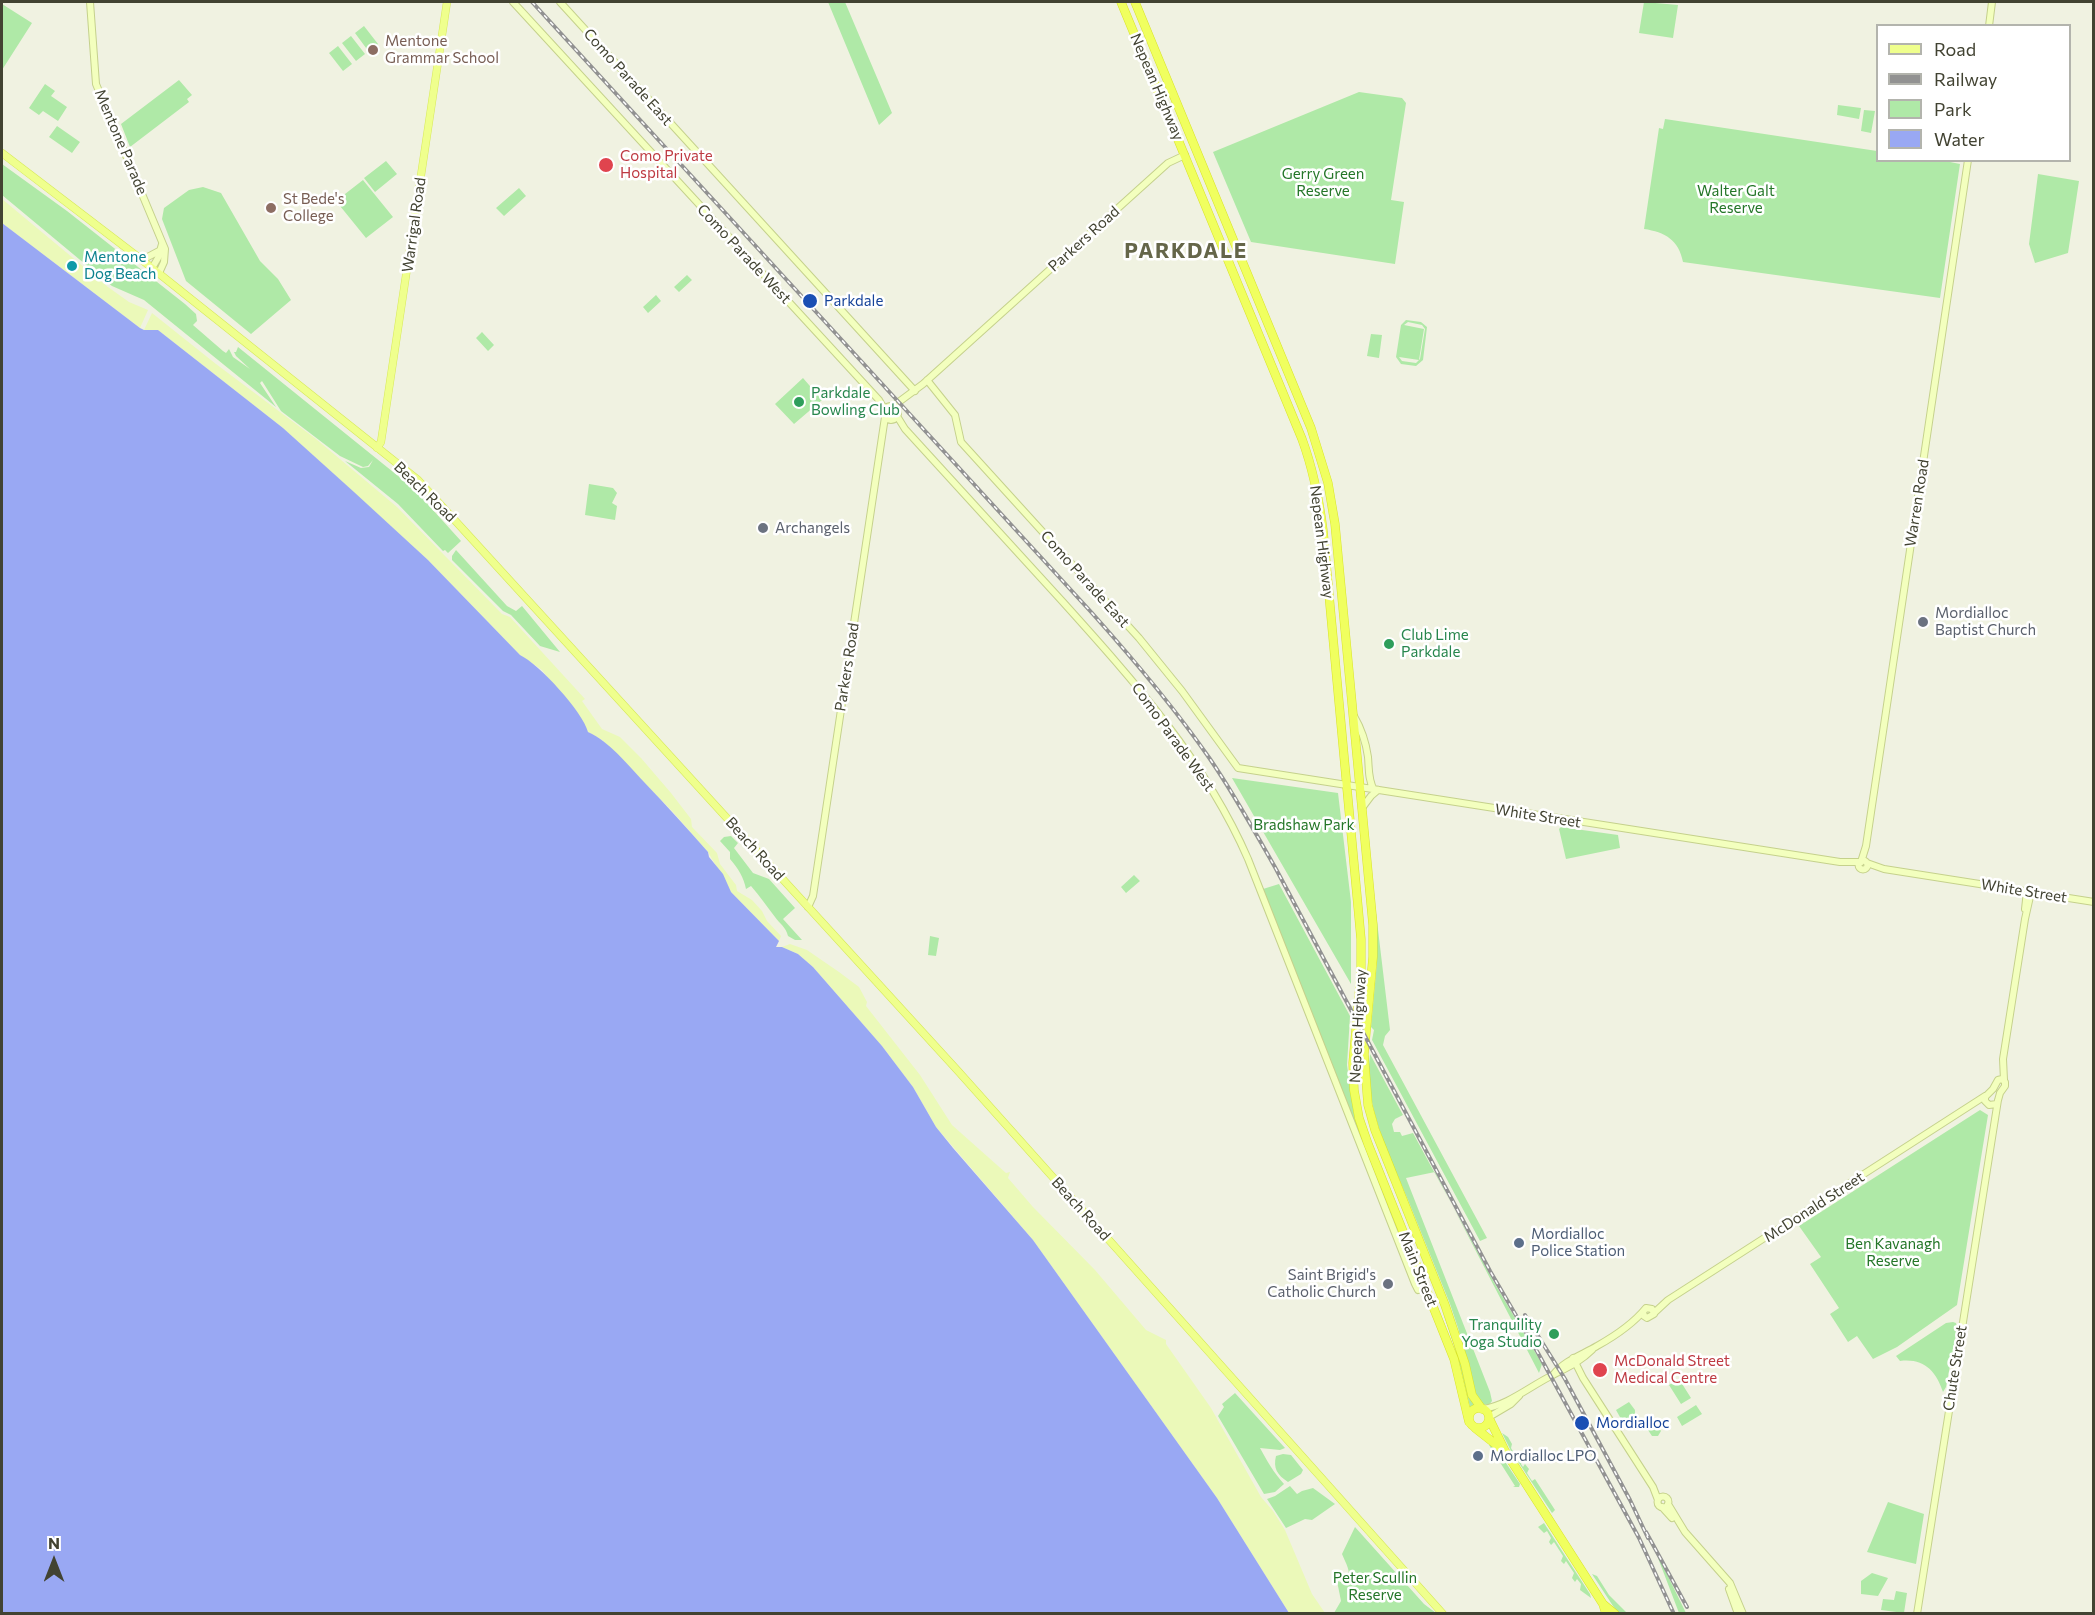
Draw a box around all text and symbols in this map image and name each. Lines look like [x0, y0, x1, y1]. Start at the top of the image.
legend [1876, 24, 2071, 162]
street label: Como Parade East [580, 25, 676, 129]
street label: Nepean Highway [1126, 31, 1188, 143]
place label: Mentone Grammar School [385, 32, 499, 67]
text: Road [1934, 38, 1976, 60]
marker: Mentone Grammar School [366, 43, 380, 57]
text: Railway [1934, 68, 1997, 90]
street label: Mentone Parade [91, 87, 151, 197]
text: Park [1934, 98, 1972, 120]
text: Water [1934, 128, 1985, 150]
place label: Como Private Hospital [620, 147, 713, 182]
marker: Como Private Hospital [597, 156, 615, 174]
park label: Gerry Green Reserve [1282, 165, 1364, 200]
street label: Warrigal Road [398, 176, 430, 274]
park label: Walter Galt Reserve [1697, 182, 1775, 217]
place label: St Bede's College [283, 190, 345, 225]
street label: Como Parade West [693, 200, 795, 308]
marker: St Bede's College [264, 201, 278, 215]
street label: Parkers Road [1045, 202, 1123, 276]
district label: PARKDALE [1124, 238, 1248, 264]
place label: Mentone Dog Beach [84, 248, 156, 283]
marker: Mentone Dog Beach [65, 259, 79, 273]
marker: Parkdale [801, 292, 819, 310]
place label: Parkdale [824, 292, 883, 310]
place label: Parkdale Bowling Club [811, 384, 900, 419]
marker: Parkdale Bowling Club [792, 395, 806, 409]
street label: Beach Road [390, 458, 460, 526]
street label: Warren Road [1901, 458, 1933, 548]
street label: Nepean Highway [1306, 484, 1338, 600]
place label: Archangels [775, 519, 850, 537]
marker: Archangels [756, 521, 770, 535]
street label: Como Parade East [1037, 527, 1133, 631]
place label: Mordialloc Baptist Church [1935, 604, 2036, 639]
marker: Mordialloc Baptist Church [1916, 615, 1930, 629]
street label: Parkers Road [831, 621, 863, 713]
place label: Club Lime Parkdale [1401, 626, 1469, 661]
marker: Club Lime Parkdale [1382, 637, 1396, 651]
street label: Como Parade West [1128, 679, 1218, 795]
street label: White Street [1494, 800, 1582, 832]
street label: Beach Road [722, 813, 788, 885]
park label: Bradshaw Park [1253, 816, 1355, 834]
street label: White Street [1980, 875, 2068, 907]
street label: Nepean Highway [1346, 968, 1370, 1084]
street label: McDonald Street [1760, 1168, 1868, 1246]
street label: Beach Road [1048, 1173, 1114, 1245]
place label: Mordialloc Police Station [1531, 1225, 1625, 1260]
street label: Main Street [1395, 1229, 1441, 1309]
park label: Ben Kavanagh Reserve [1845, 1235, 1941, 1270]
marker: Mordialloc Police Station [1512, 1236, 1526, 1250]
place label: Saint Brigid's Catholic Church [1267, 1266, 1376, 1301]
marker: Saint Brigid's Catholic Church [1381, 1277, 1395, 1291]
place label: Tranquility Yoga Studio [1461, 1316, 1542, 1351]
street label: Chute Street [1939, 1324, 1971, 1412]
marker: Tranquility Yoga Studio [1547, 1327, 1561, 1341]
place label: McDonald Street Medical Centre [1614, 1352, 1730, 1387]
marker: McDonald Street Medical Centre [1591, 1361, 1609, 1379]
marker: Mordialloc [1573, 1414, 1591, 1432]
place label: Mordialloc [1596, 1414, 1669, 1432]
place label: Mordialloc LPO [1490, 1447, 1597, 1465]
marker: Mordialloc LPO [1471, 1449, 1485, 1463]
north arrow [24, 1531, 84, 1591]
text: N [48, 1533, 60, 1552]
park label: Peter Scullin Reserve [1333, 1569, 1417, 1604]

